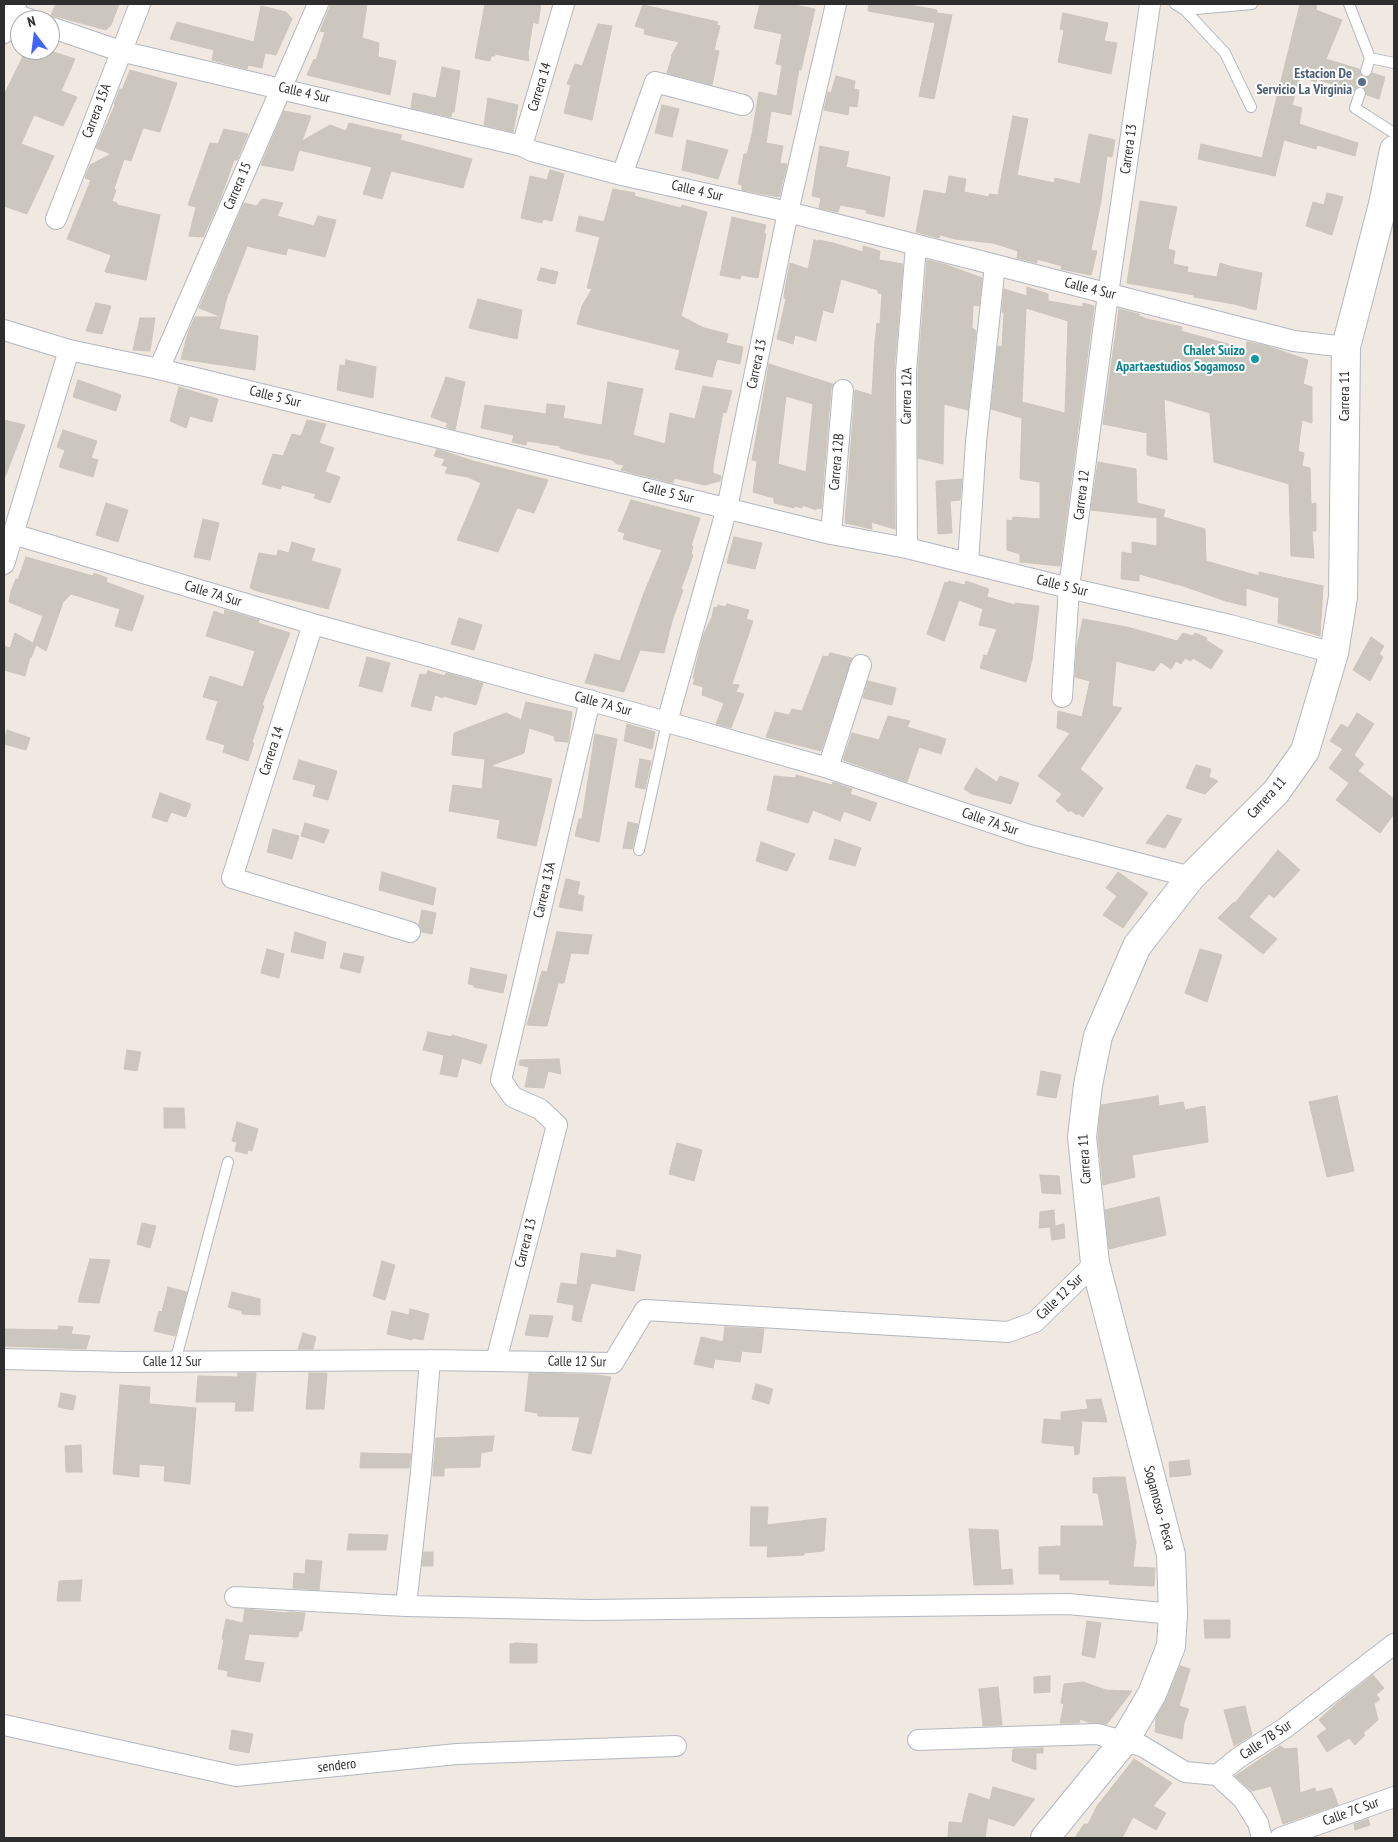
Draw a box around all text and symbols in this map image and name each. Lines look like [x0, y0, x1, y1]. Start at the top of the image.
north arrow [10, 10, 60, 60]
text: N [25, 12, 37, 31]
street label: Carrera 14 [525, 60, 555, 114]
place label: Estacion De Servicio La Virginia [1256, 66, 1352, 98]
marker: Estacion De Servicio La Virginia [1356, 76, 1368, 88]
street label: Calle 4 Sur [277, 79, 331, 107]
street label: Carrera 15A [79, 81, 115, 141]
street label: Carrera 13 [1117, 123, 1141, 175]
street label: Carrera 15 [220, 160, 256, 212]
street label: Calle 4 Sur [670, 177, 724, 205]
street label: Calle 4 Sur [1063, 275, 1117, 303]
street label: Carrera 13 [744, 338, 770, 390]
place label: Chalet Suizo Apartaestudios Sogamoso [1116, 343, 1245, 376]
marker: Chalet Suizo Apartaestudios Sogamoso [1249, 353, 1261, 365]
street label: Carrera 12A [898, 367, 916, 425]
street label: Carrera 11 [1337, 371, 1353, 421]
street label: Calle 5 Sur [248, 383, 302, 411]
street label: Carrera 12B [826, 433, 848, 491]
street label: Carrera 12 [1071, 469, 1093, 521]
street label: Calle 5 Sur [641, 479, 695, 507]
street label: Calle 5 Sur [1035, 572, 1089, 600]
street label: Calle 7A Sur [182, 577, 244, 611]
street label: Calle 7A Sur [572, 688, 634, 720]
street label: Carrera 14 [256, 724, 288, 778]
street label: Carrera 11 [1244, 774, 1290, 822]
street label: Calle 7A Sur [960, 805, 1020, 839]
street label: Carrera 13A [530, 860, 560, 920]
street label: Carrera 11 [1075, 1133, 1095, 1185]
street label: Carrera 13 [512, 1217, 540, 1269]
street label: Calle 12 Sur [1033, 1271, 1087, 1323]
street label: Calle 12 Sur [548, 1353, 606, 1371]
street label: Calle 12 Sur [143, 1354, 201, 1370]
street label: Sogamoso - Pesca [1140, 1464, 1178, 1552]
street label: Calle 7B Sur [1237, 1717, 1295, 1763]
street label: sendero [317, 1756, 357, 1776]
street label: Calle 7C Sur [1321, 1794, 1381, 1830]

